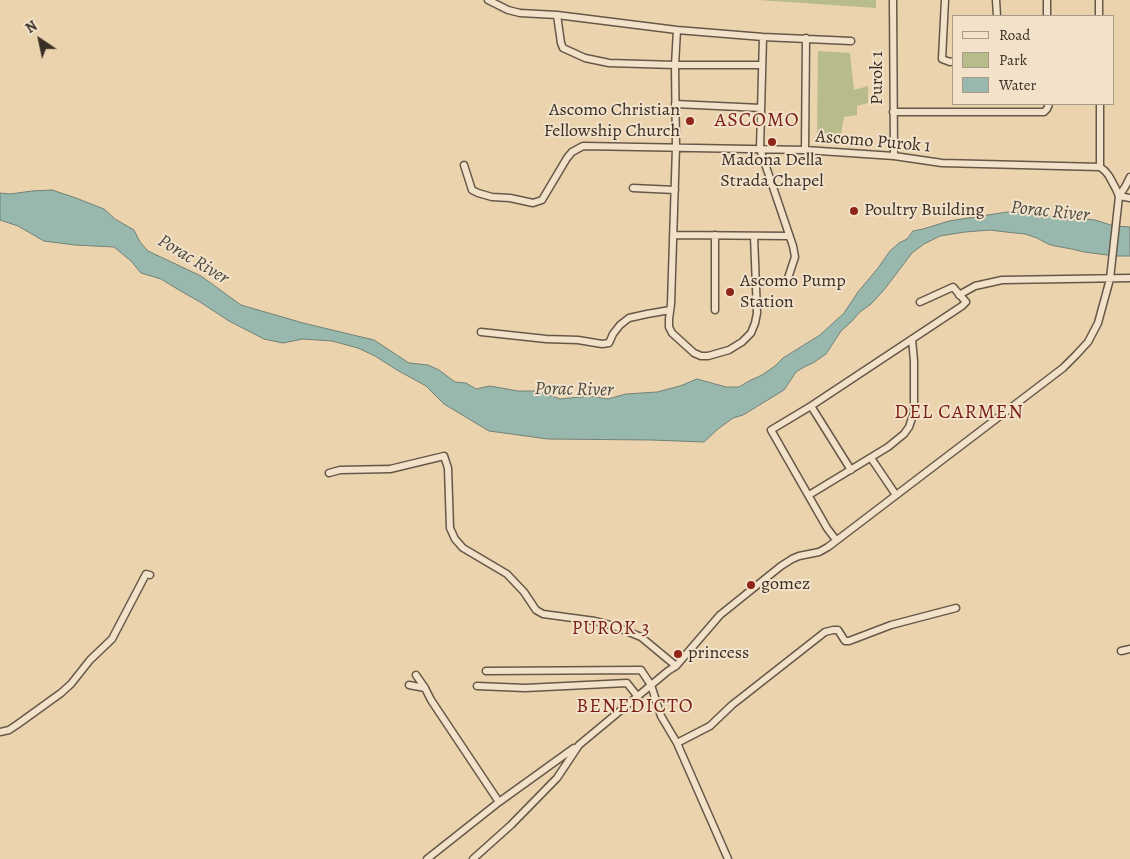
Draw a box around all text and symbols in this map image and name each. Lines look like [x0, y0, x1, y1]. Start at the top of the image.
north arrow [15, 15, 65, 65]
legend [952, 15, 1115, 105]
text: N [22, 16, 41, 38]
text: Road [999, 25, 1030, 45]
text: Park [999, 50, 1027, 70]
street label: Purok 1 [867, 51, 889, 105]
text: Water [999, 75, 1036, 95]
place label: Ascomo Christian Fellowship Church [544, 100, 680, 142]
district label: ASCOMO [714, 109, 800, 133]
marker: Ascomo Christian Fellowship Church [684, 115, 696, 127]
street label: Ascomo Purok 1 [814, 126, 932, 158]
marker: Madona Della Strada Chapel [766, 136, 778, 148]
place label: Madona Della Strada Chapel [720, 150, 824, 192]
water label: Porac River [1010, 197, 1090, 227]
place label: Poultry Building [864, 200, 984, 222]
marker: Poultry Building [848, 205, 860, 217]
water label: Porac River [153, 230, 233, 290]
place label: Ascomo Pump Station [740, 271, 846, 314]
marker: Ascomo Pump Station [724, 286, 736, 298]
water label: Porac River [534, 378, 614, 402]
district label: DEL CARMEN [893, 401, 1025, 425]
place label: gomez [761, 574, 810, 596]
marker: gomez [745, 579, 757, 591]
district label: PUROK 3 [571, 618, 651, 640]
place label: princess [688, 643, 749, 665]
marker: princess [672, 648, 684, 660]
district label: BENEDICTO [575, 695, 695, 719]

